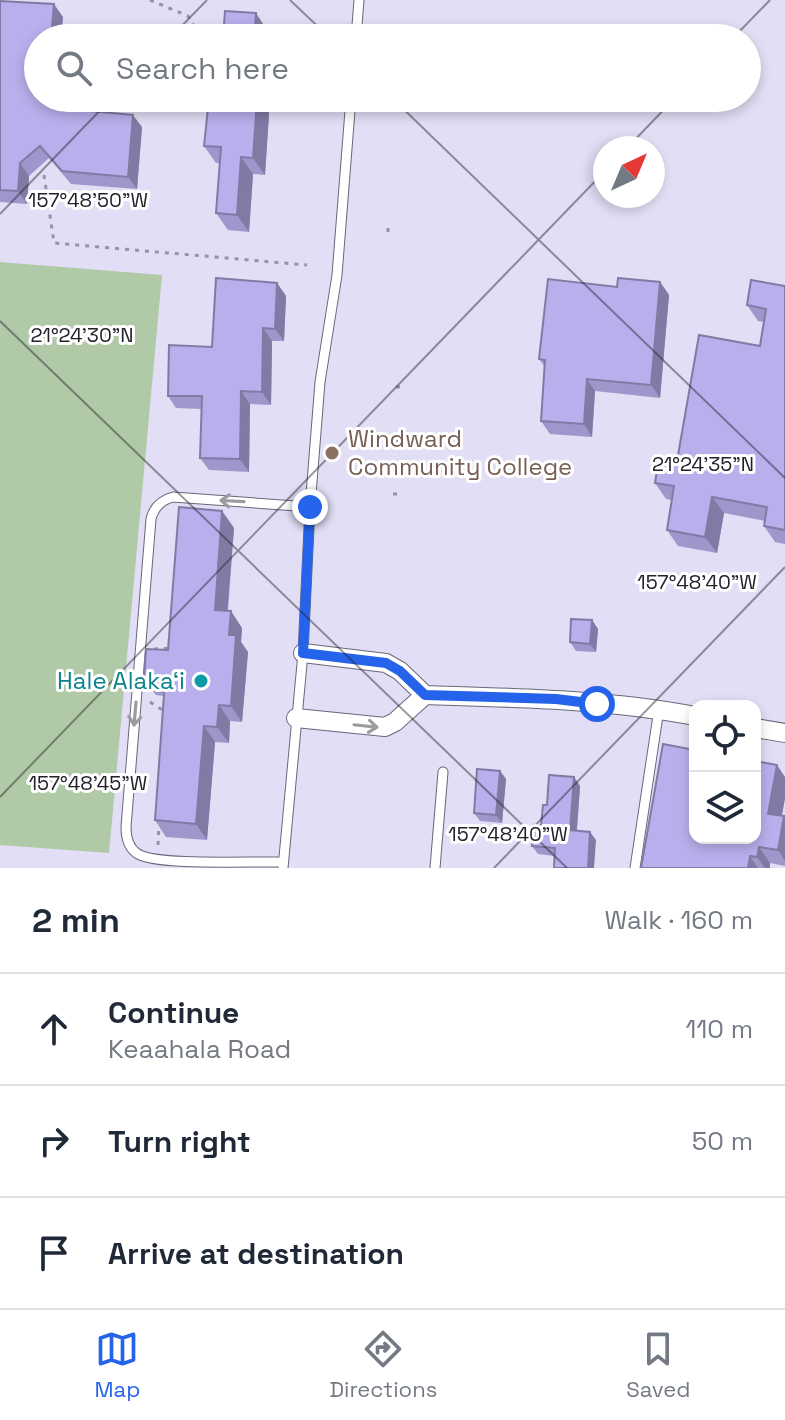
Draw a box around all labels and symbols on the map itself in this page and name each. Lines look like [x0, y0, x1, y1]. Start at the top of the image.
north arrow [593, 136, 665, 208]
text: 157°48'50"W [28, 187, 148, 213]
text: 21°24'30"N [31, 322, 134, 348]
place label: Windward Community College [348, 423, 572, 482]
marker: Windward Community College [323, 444, 341, 462]
text: 21°24'35"N [652, 451, 754, 477]
route end [292, 489, 328, 525]
one-way arrow [219, 493, 246, 508]
text: 157°48'40"W [637, 569, 757, 595]
place label: Hale Alaka‘i [57, 665, 185, 696]
marker: Hale Alaka‘i [192, 672, 210, 690]
route start [579, 686, 615, 722]
one-way arrow [127, 700, 142, 727]
one-way arrow [352, 718, 379, 733]
text: 157°48'45"W [29, 770, 147, 796]
text: 157°48'40"W [448, 821, 568, 847]

